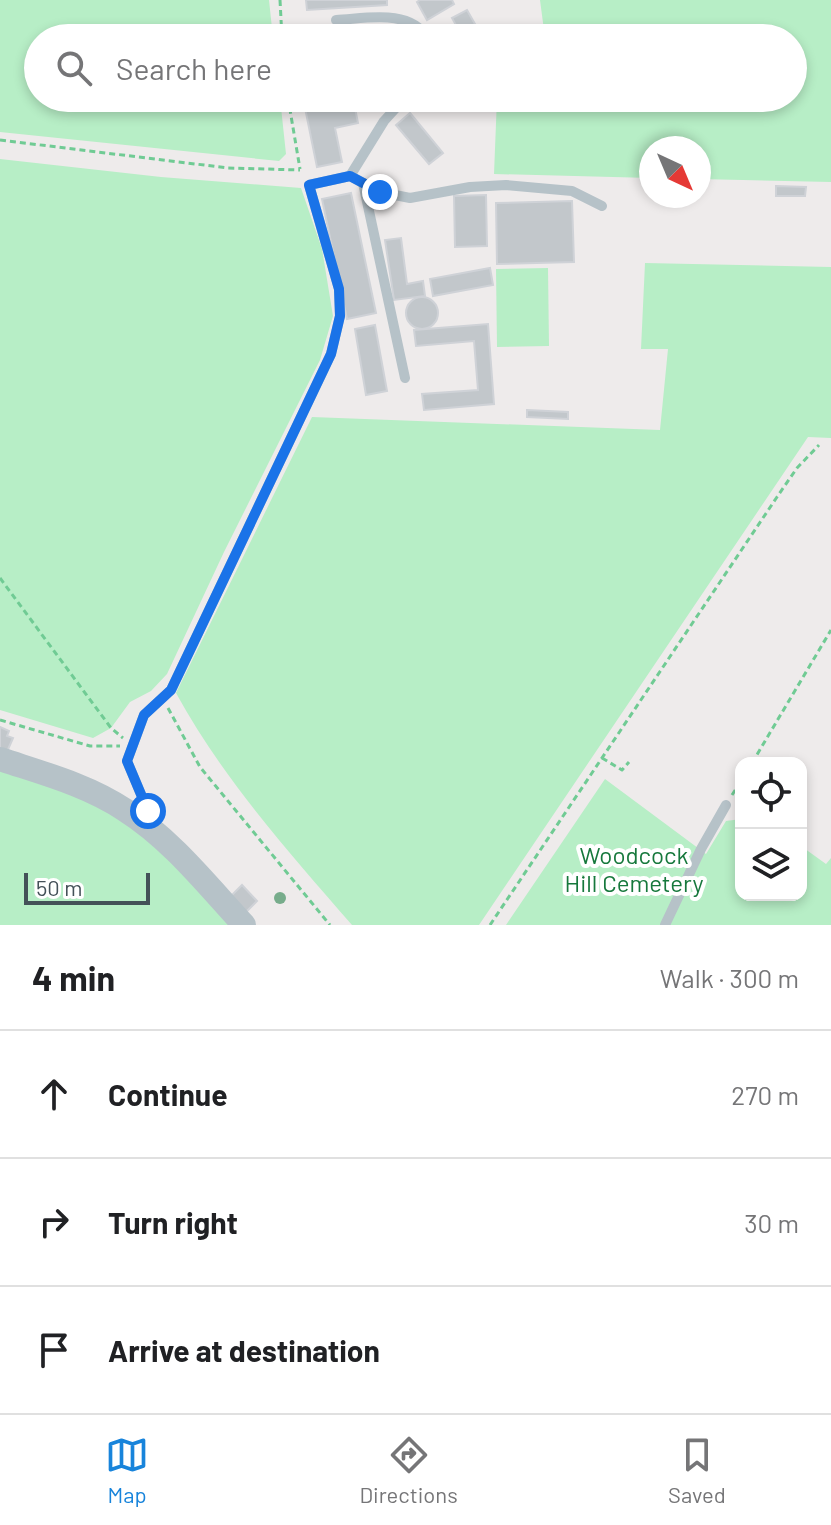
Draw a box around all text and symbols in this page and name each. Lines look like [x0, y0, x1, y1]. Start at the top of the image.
search box [24, 24, 807, 112]
icon: search [52, 46, 96, 90]
text: Search here [116, 50, 272, 86]
north arrow [639, 136, 711, 208]
route end [362, 174, 398, 210]
map controls [735, 757, 807, 901]
button: locate [735, 757, 807, 829]
route start [130, 793, 166, 829]
button: layers [735, 829, 807, 901]
park label: Woodcock Hill Cemetery [565, 840, 703, 897]
scale bar [24, 869, 150, 905]
text: 50 m [36, 874, 82, 900]
text: 4 min [32, 957, 115, 998]
text: Walk · 300 m [660, 962, 799, 993]
icon: ahead [32, 1072, 76, 1116]
text: Continue [108, 1076, 228, 1112]
text: 270 m [731, 1079, 799, 1110]
icon: right [32, 1200, 76, 1244]
text: Turn right [108, 1204, 238, 1240]
text: 30 m [744, 1207, 799, 1238]
icon: arrive [32, 1328, 76, 1372]
text: Arrive at destination [108, 1332, 380, 1368]
tab: Map [105, 1433, 149, 1507]
tab: Directions [359, 1433, 458, 1507]
tab: Saved [668, 1433, 726, 1507]

